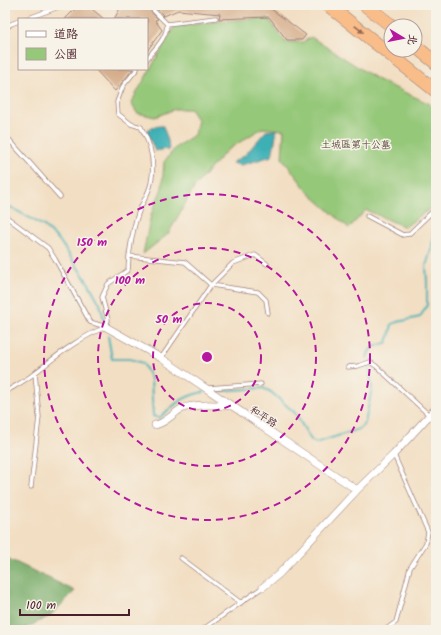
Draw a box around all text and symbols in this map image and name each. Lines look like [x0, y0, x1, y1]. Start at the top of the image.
legend [18, 18, 148, 70]
north arrow [383, 18, 423, 58]
text: 道路 [54, 25, 78, 44]
one-way arrow [354, 25, 364, 33]
text: 北 [402, 33, 422, 47]
text: 公園 [54, 45, 78, 64]
park label: 土城區第十公墓 [321, 137, 391, 153]
text: 150 m [77, 233, 107, 252]
text: 100 m [115, 271, 145, 290]
text: 50 m [155, 310, 183, 329]
centre of rings [200, 350, 214, 364]
street label: 和平路 [247, 402, 280, 432]
scale bar [20, 591, 129, 617]
text: 100 m [26, 596, 57, 615]

